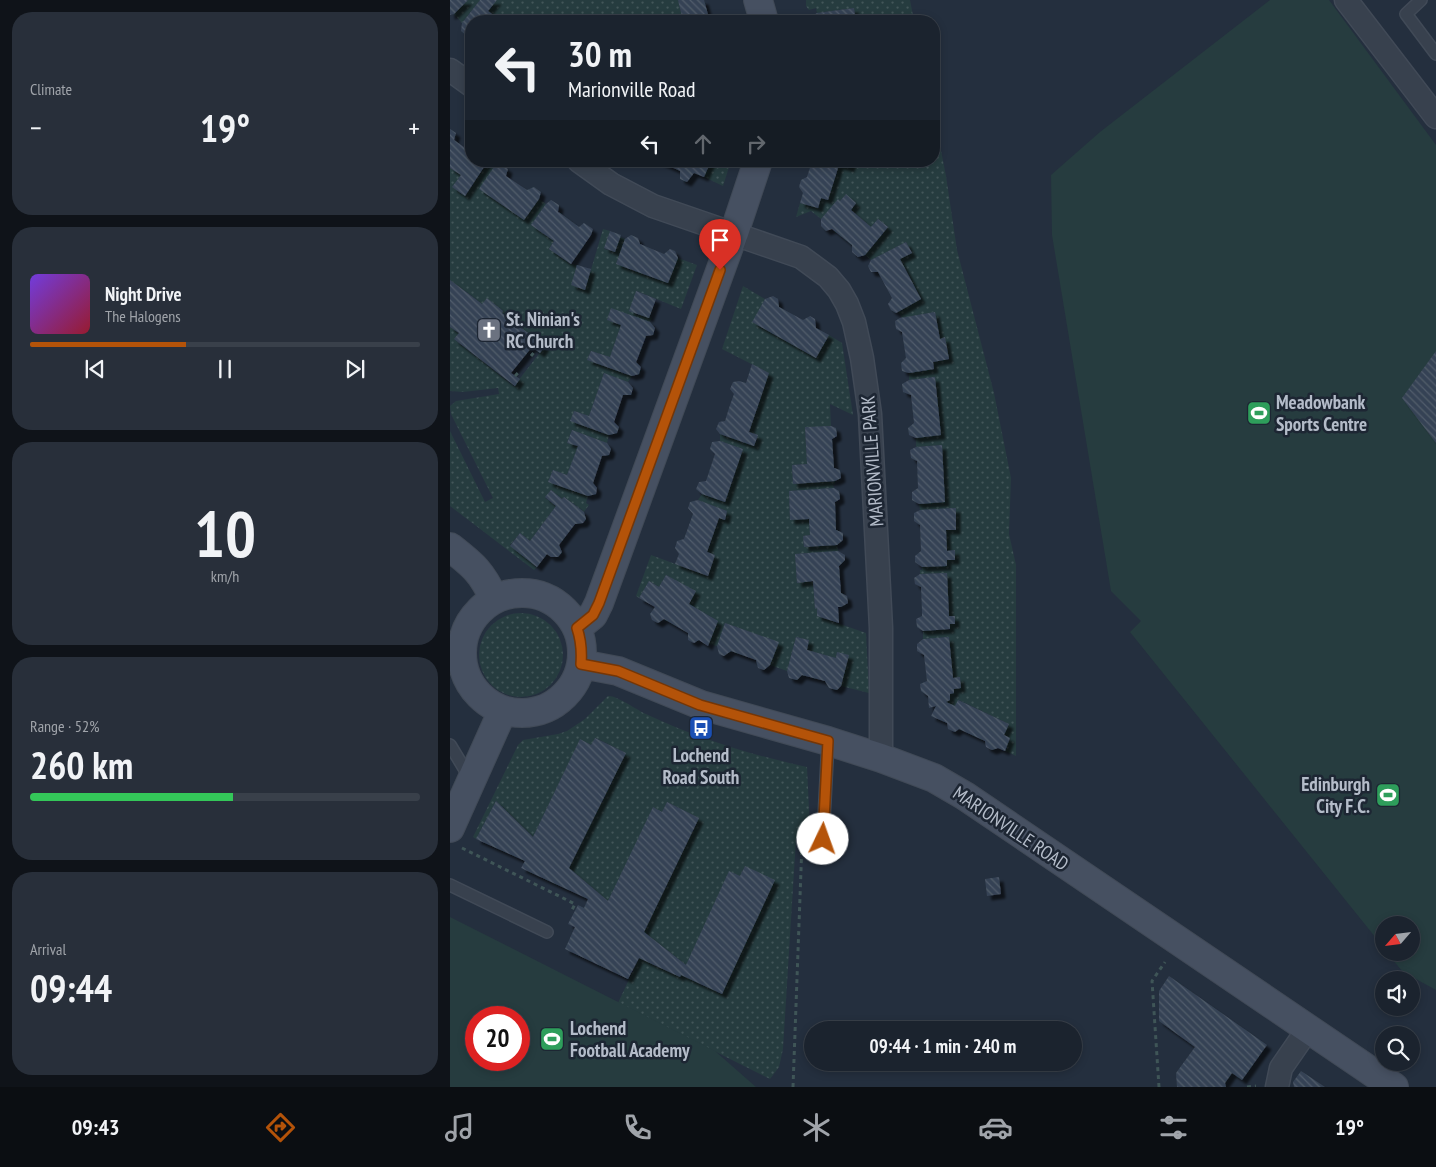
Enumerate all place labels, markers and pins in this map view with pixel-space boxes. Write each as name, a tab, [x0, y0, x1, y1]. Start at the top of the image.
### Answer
pin	[699, 219, 741, 270]
place label: St. Ninian's RC Church	[506, 307, 580, 353]
church icon: St. Ninian's RC Church	[476, 317, 502, 343]
place label: Meadowbank Sports Centre	[1276, 390, 1367, 436]
sports icon: Meadowbank Sports Centre	[1246, 400, 1272, 426]
bus stop icon: Lochend Road South	[688, 715, 714, 741]
place label: Lochend Road South	[663, 743, 739, 789]
place label: Edinburgh City F.C.	[1301, 772, 1370, 818]
sports icon: Edinburgh City F.C.	[1375, 782, 1401, 808]
place label: Lochend Football Academy	[570, 1016, 690, 1062]
sports icon: Lochend Football Academy	[539, 1026, 565, 1052]

